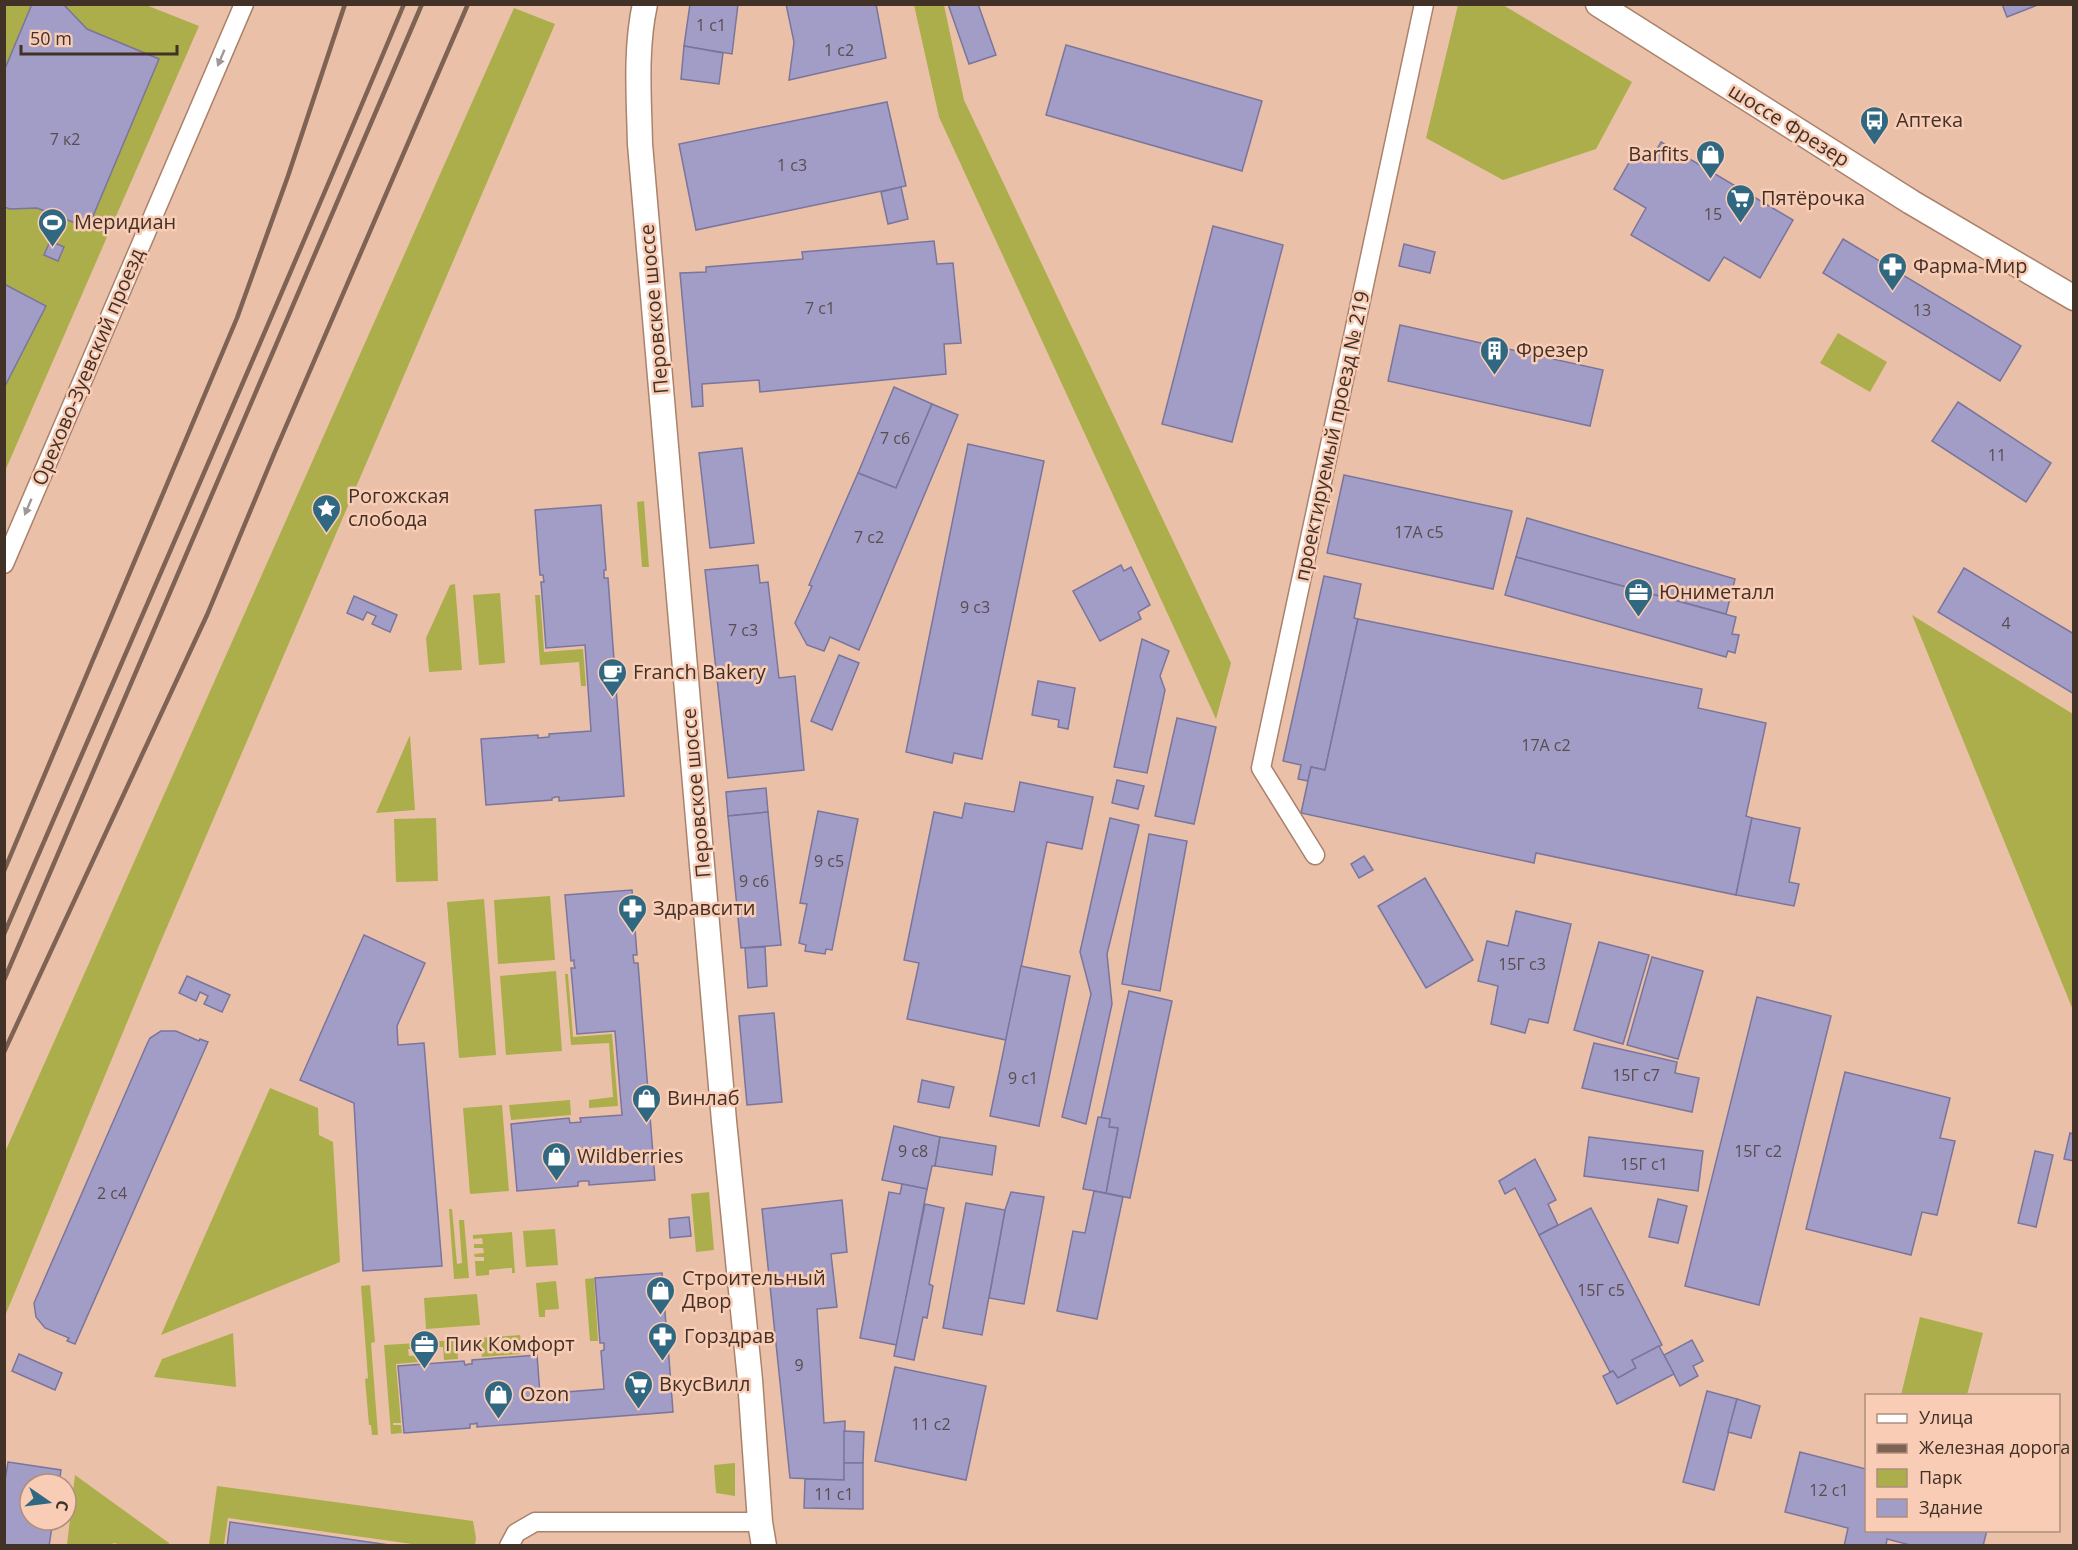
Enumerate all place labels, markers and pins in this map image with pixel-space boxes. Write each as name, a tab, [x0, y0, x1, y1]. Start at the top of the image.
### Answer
bus stop icon: Аптека	[1859, 104, 1891, 146]
place label: Аптека	[1896, 106, 1963, 133]
shop icon: Barfits	[1694, 138, 1726, 180]
place label: Barfits	[1628, 140, 1689, 167]
supermarket icon: Пятёрочка	[1724, 182, 1756, 224]
place label: Пятёрочка	[1761, 184, 1865, 211]
sports icon: Меридиан	[37, 206, 69, 248]
place label: Меридиан	[74, 208, 176, 235]
pharmacy icon: Фарма-Мир	[1876, 250, 1908, 292]
place label: Фарма-Мир	[1913, 252, 2027, 279]
building icon: Фрезер	[1479, 334, 1511, 376]
place label: Фрезер	[1516, 336, 1589, 363]
place label: Рогожская слобода	[348, 482, 450, 532]
place icon: Рогожская слобода	[311, 492, 343, 534]
office icon: Юниметалл	[1622, 576, 1654, 618]
place label: Юниметалл	[1659, 578, 1775, 605]
cafe icon: Franch Bakery	[596, 656, 628, 698]
place label: Franch Bakery	[633, 658, 767, 685]
pharmacy icon: Здравсити	[616, 892, 648, 934]
place label: Здравсити	[653, 894, 755, 921]
shop icon: Винлаб	[630, 1082, 662, 1124]
place label: Винлаб	[667, 1084, 740, 1111]
shop icon: Wildberries	[540, 1140, 572, 1182]
place label: Wildberries	[577, 1142, 683, 1169]
place label: Строительный Двор	[682, 1264, 826, 1314]
shop icon: Строительный Двор	[645, 1274, 677, 1316]
pharmacy icon: Горздрав	[647, 1320, 679, 1362]
place label: Горздрав	[684, 1322, 775, 1349]
office icon: Пик Комфорт	[408, 1328, 440, 1370]
place label: Пик Комфорт	[445, 1330, 575, 1357]
supermarket icon: ВкусВилл	[622, 1368, 654, 1410]
place label: ВкусВилл	[659, 1370, 750, 1397]
shop icon: Ozon	[483, 1378, 515, 1420]
place label: Ozon	[520, 1380, 569, 1407]

